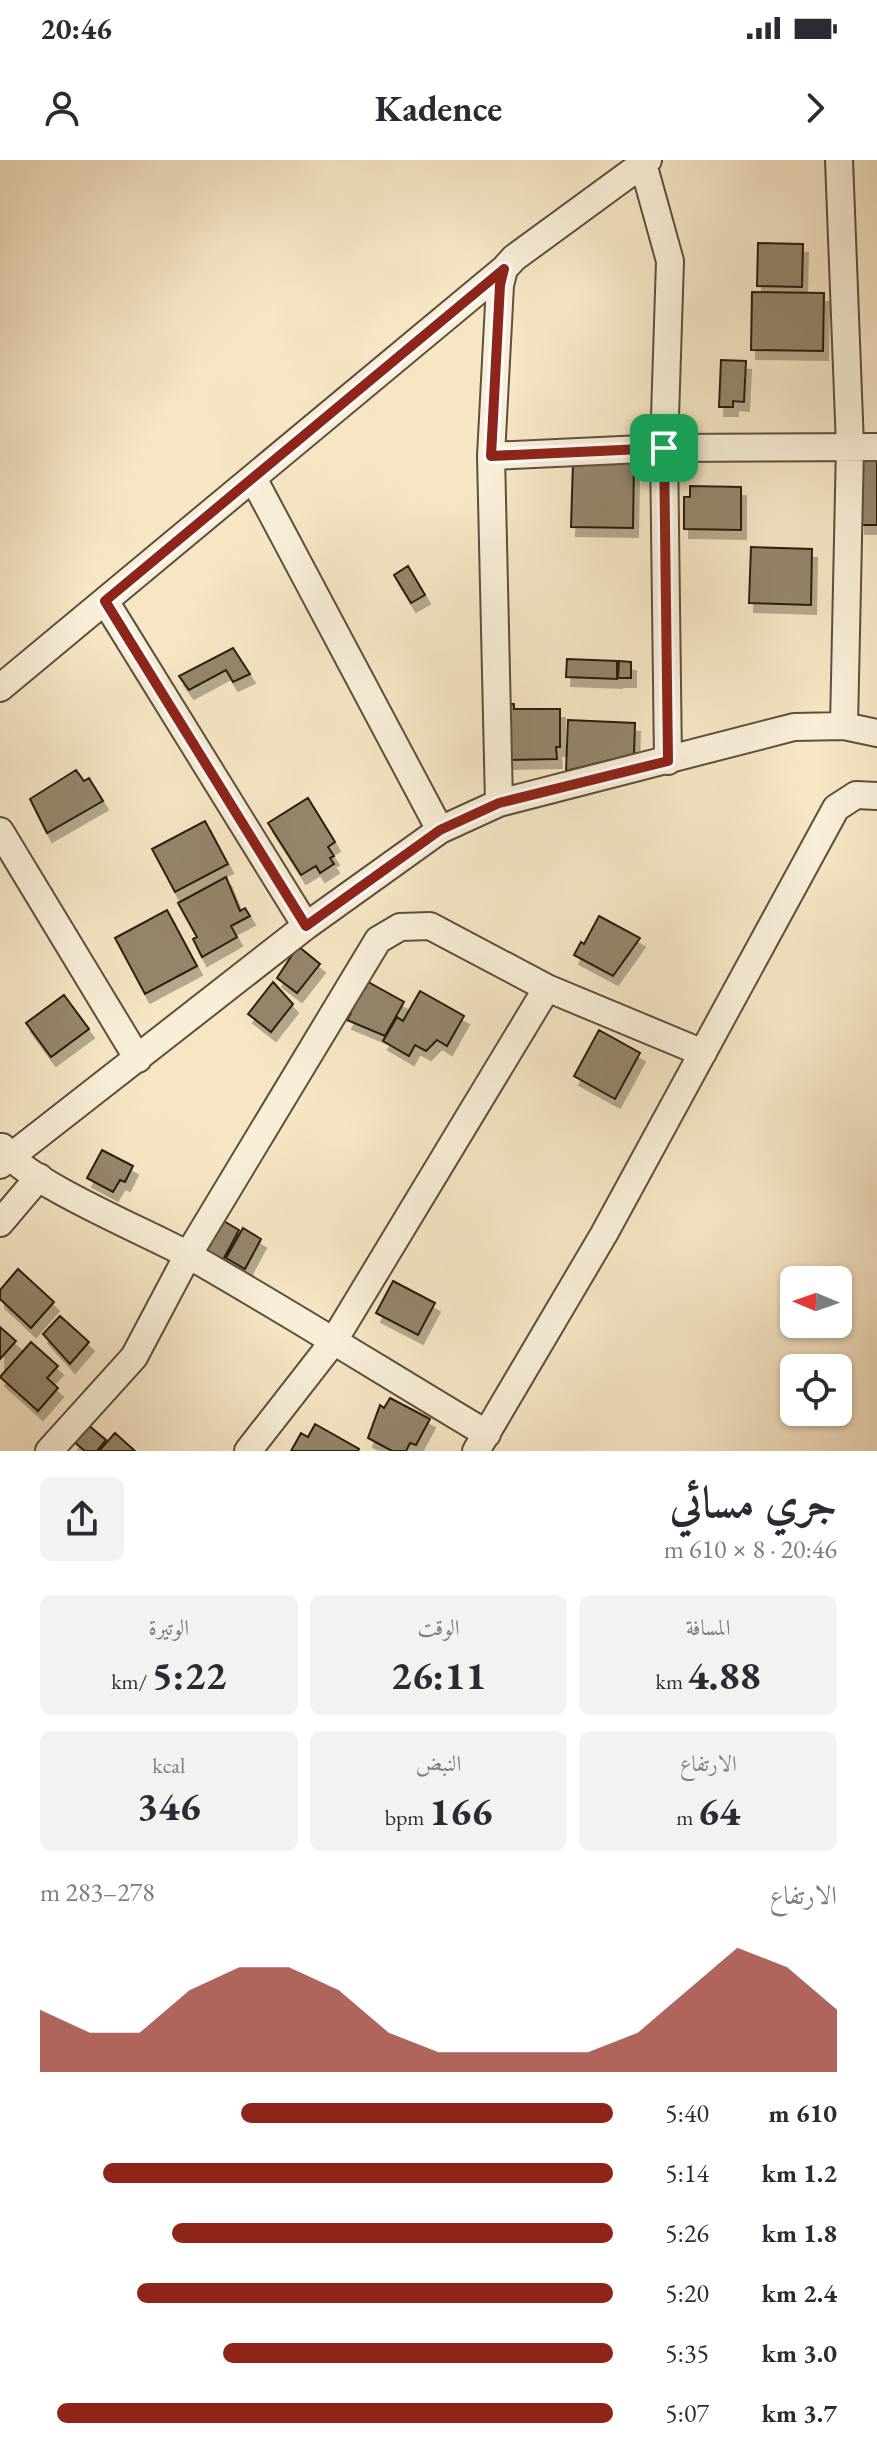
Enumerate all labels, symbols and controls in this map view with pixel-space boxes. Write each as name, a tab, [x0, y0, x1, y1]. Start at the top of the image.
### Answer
text: 20:46	[40, 9, 112, 48]
text: Kadence	[375, 85, 502, 132]
icon: person	[40, 86, 84, 130]
icon: forward	[793, 86, 837, 130]
pin	[630, 414, 698, 482]
icon: arrive	[642, 426, 686, 470]
north arrow	[780, 1266, 852, 1338]
map controls	[780, 1266, 852, 1426]
button: locate	[780, 1354, 852, 1426]
text: جري مسائي	[670, 1473, 837, 1530]
button: share	[40, 1477, 124, 1561]
text: 20:46 · 8 × 610 m	[664, 1532, 837, 1566]
text: الوتيرة	[149, 1613, 189, 1642]
text: الوقت	[417, 1613, 460, 1642]
text: المسافة	[686, 1613, 731, 1642]
text: 5:22	[152, 1649, 227, 1701]
text: 26:11	[391, 1649, 486, 1701]
text: 4.88	[687, 1649, 761, 1701]
text: /km	[111, 1667, 152, 1696]
text: km	[656, 1667, 687, 1696]
text: النبض	[416, 1749, 461, 1778]
text: الارتفاع	[680, 1749, 737, 1778]
text: kcal	[152, 1751, 185, 1780]
text: 346	[137, 1780, 201, 1832]
text: 166	[429, 1785, 492, 1837]
text: 64	[698, 1785, 740, 1837]
text: bpm	[385, 1803, 429, 1832]
text: m	[676, 1803, 698, 1832]
text: 278–283 m	[40, 1875, 155, 1909]
text: الارتفاع	[770, 1878, 837, 1912]
text: 5:40	[665, 2096, 709, 2130]
text: 610 m	[769, 2096, 837, 2130]
text: 5:14	[665, 2156, 709, 2190]
text: 1.2 km	[762, 2156, 837, 2190]
text: 5:26	[665, 2216, 709, 2250]
text: 1.8 km	[762, 2216, 837, 2250]
text: 5:20	[665, 2276, 709, 2310]
text: 2.4 km	[762, 2276, 837, 2310]
text: 5:35	[665, 2336, 709, 2370]
text: 3.0 km	[762, 2336, 837, 2370]
text: 5:07	[665, 2396, 709, 2430]
text: 3.7 km	[762, 2396, 837, 2430]

